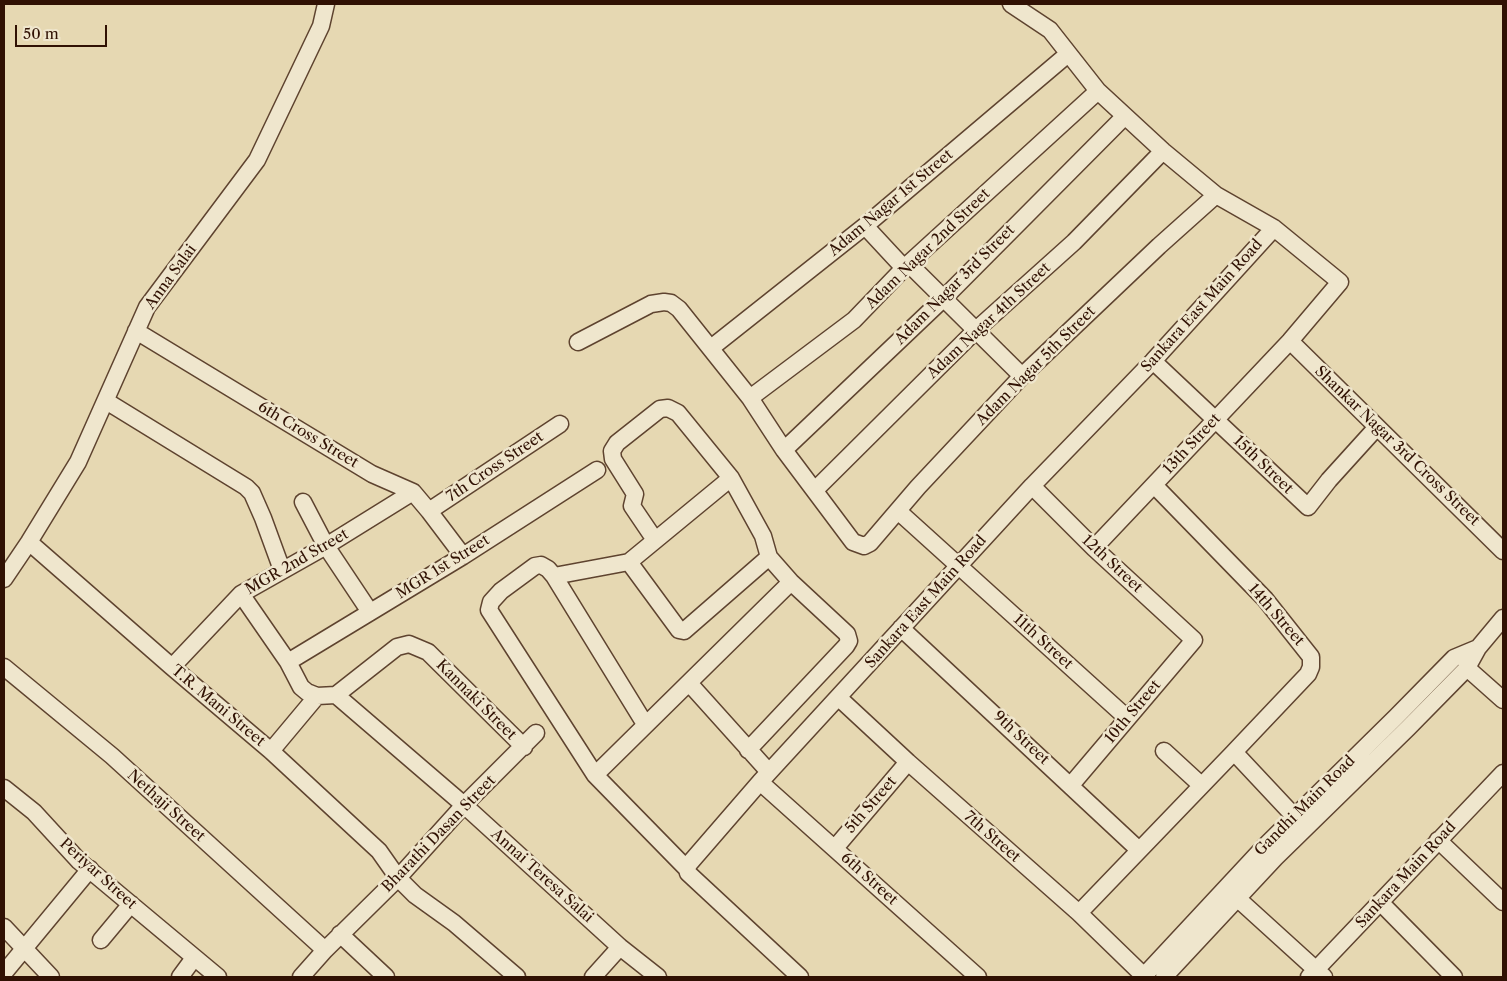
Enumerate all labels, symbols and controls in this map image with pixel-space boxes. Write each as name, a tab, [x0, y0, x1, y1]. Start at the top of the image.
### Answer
scale bar	[18, 15, 110, 47]
text: 50 m	[23, 24, 59, 43]
street label: Adam Nagar 1st Street	[825, 146, 957, 260]
street label: Adam Nagar 2nd Street	[862, 185, 994, 313]
street label: Adam Nagar 3rd Street	[891, 221, 1019, 349]
street label: Sankara East Main Road	[1138, 236, 1266, 376]
street label: Anna Salai	[142, 241, 200, 313]
street label: Adam Nagar 4th Street	[924, 259, 1054, 383]
street label: Adam Nagar 5th Street	[973, 303, 1099, 429]
street label: Shankar Nagar 3rd Cross Street	[1311, 362, 1483, 530]
street label: 6th Cross Street	[255, 398, 361, 472]
street label: 13th Street	[1160, 410, 1224, 478]
street label: 7th Cross Street	[443, 428, 547, 506]
street label: 15th Street	[1230, 432, 1296, 498]
street label: MGR 2nd Street	[242, 525, 352, 599]
street label: MGR 1st Street	[393, 531, 493, 603]
street label: 12th Street	[1078, 531, 1146, 597]
street label: Sankara East Main Road	[862, 532, 990, 672]
street label: 14th Street	[1244, 580, 1308, 650]
street label: 11th Street	[1010, 611, 1076, 673]
street label: Kannaki Street	[432, 656, 520, 744]
street label: T.R. Mani Street	[167, 662, 269, 750]
street label: 10th Street	[1101, 677, 1165, 747]
street label: 9th Street	[989, 708, 1053, 768]
street label: Gandhi Main Road	[1251, 752, 1359, 860]
street label: Nethaji Street	[123, 766, 209, 846]
street label: Bharathi Dasan Street	[379, 772, 499, 896]
street label: 5th Street	[841, 773, 901, 837]
street label: 7th Street	[960, 808, 1024, 866]
street label: Sankara Main Road	[1352, 818, 1460, 932]
street label: Annai Teresa Salai	[487, 825, 597, 927]
street label: Periyar Street	[56, 835, 140, 913]
street label: 6th Street	[837, 849, 901, 909]

